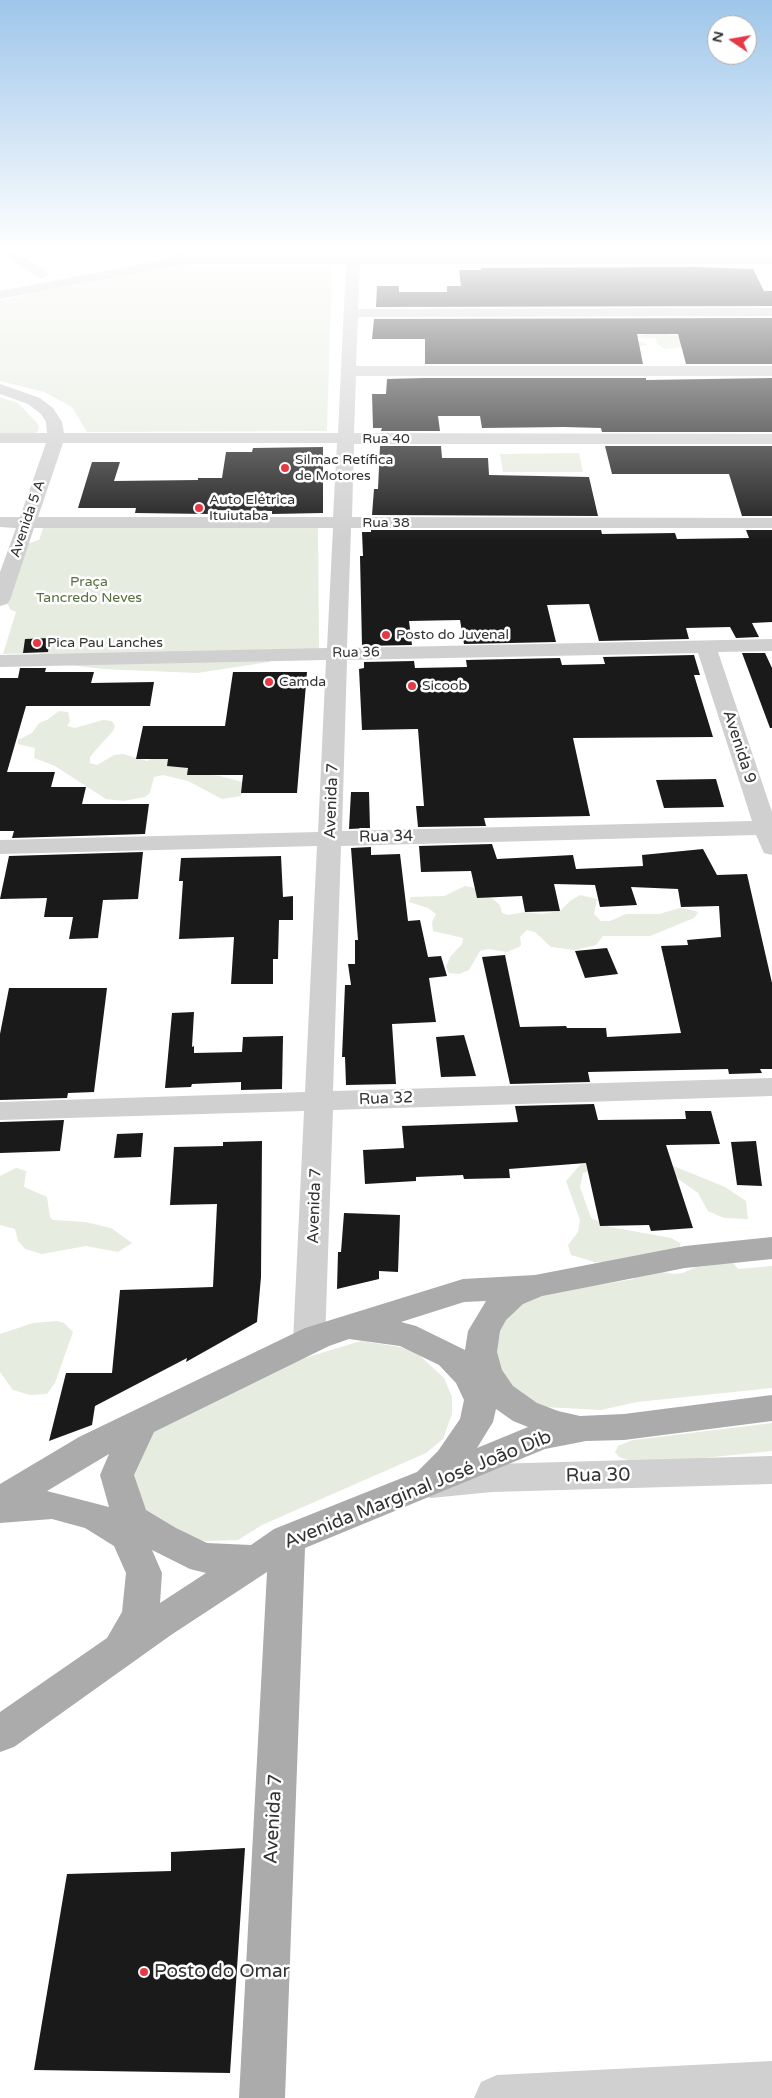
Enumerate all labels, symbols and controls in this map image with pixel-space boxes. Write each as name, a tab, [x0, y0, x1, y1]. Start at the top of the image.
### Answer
north arrow	[707, 15, 757, 65]
text: N	[708, 30, 727, 44]
street label: Rua 40	[362, 431, 410, 447]
place label: Silmac Retífica de Motores	[295, 452, 393, 484]
marker: Silmac Retífica de Motores	[279, 462, 291, 474]
street label: Avenida 5 A	[7, 478, 49, 560]
place label: Auto Elétrica Ituiutaba	[209, 492, 295, 524]
marker: Auto Elétrica Ituiutaba	[193, 502, 205, 514]
street label: Rua 38	[362, 515, 410, 531]
park label: Praça Tancredo Neves	[36, 574, 142, 606]
place label: Posto do Juvenal	[396, 627, 509, 643]
marker: Posto do Juvenal	[380, 629, 392, 641]
place label: Pica Pau Lanches	[47, 635, 163, 651]
marker: Pica Pau Lanches	[31, 637, 43, 649]
street label: Rua 36	[332, 644, 380, 662]
place label: Camda	[279, 674, 326, 690]
marker: Camda	[263, 676, 275, 688]
place label: Sicoob	[422, 678, 467, 694]
marker: Sicoob	[406, 680, 418, 692]
street label: Avenida 9	[718, 708, 760, 786]
street label: Avenida 7	[321, 763, 343, 839]
street label: Rua 34	[359, 827, 413, 847]
street label: Rua 32	[358, 1088, 414, 1110]
street label: Avenida 7	[304, 1168, 326, 1244]
street label: Avenida Marginal José João Dib	[281, 1426, 555, 1554]
street label: Rua 30	[566, 1464, 630, 1488]
street label: Avenida 7	[260, 1773, 288, 1865]
place label: Posto do Omar	[154, 1961, 290, 1983]
marker: Posto do Omar	[138, 1966, 150, 1978]

